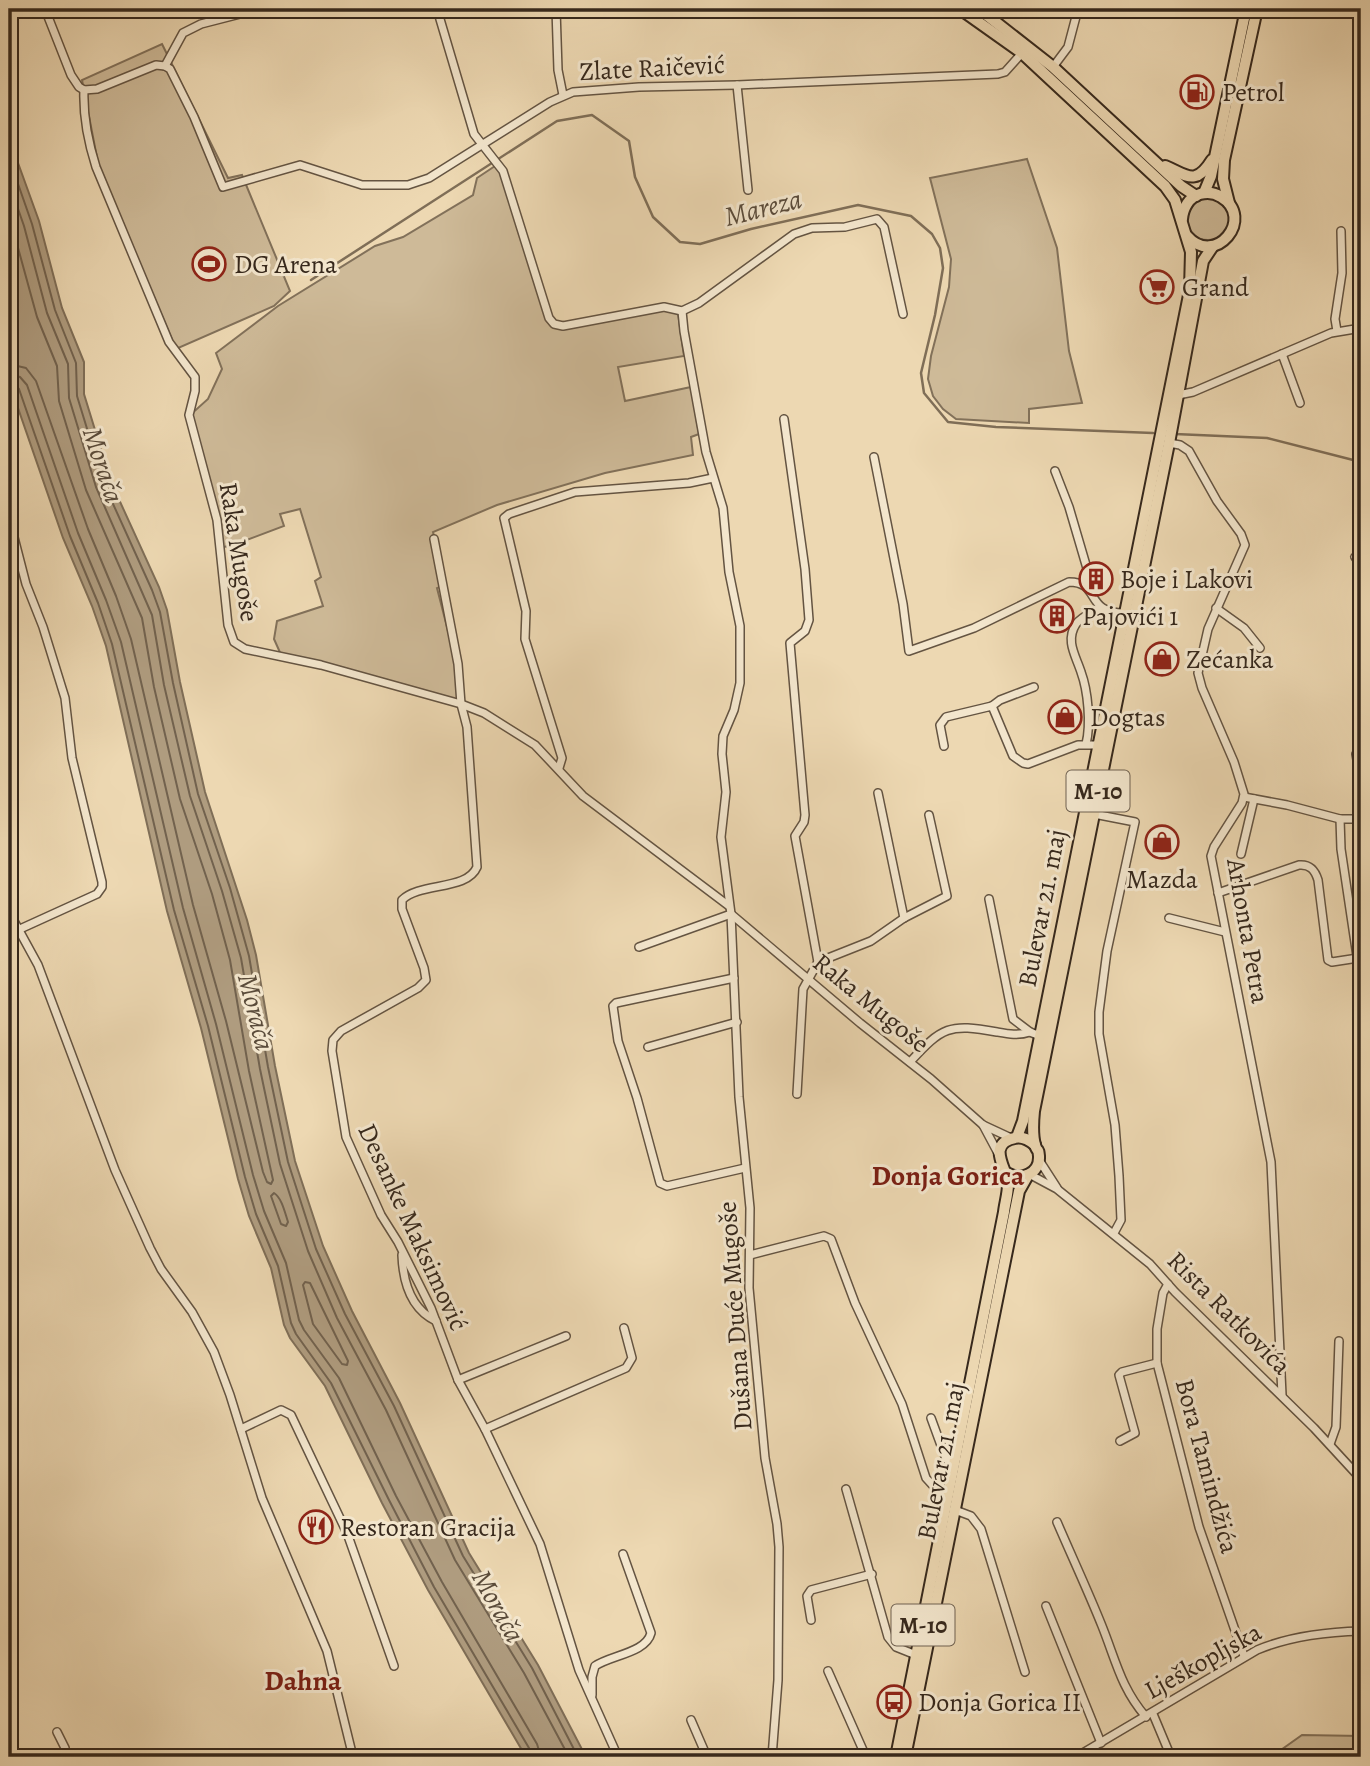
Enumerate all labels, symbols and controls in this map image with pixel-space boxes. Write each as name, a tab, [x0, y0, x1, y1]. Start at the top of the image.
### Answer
street label: Zlate Raičević	[578, 47, 726, 89]
fuel station icon: Petrol	[1178, 73, 1216, 111]
place label: Petrol	[1222, 75, 1284, 110]
water label: Mareza	[720, 180, 806, 236]
sports icon: DG Arena	[190, 245, 228, 283]
place label: DG Arena	[234, 247, 337, 282]
supermarket icon: Grand	[1138, 268, 1176, 306]
place label: Grand	[1182, 270, 1249, 305]
water label: Morača	[73, 422, 133, 508]
street label: Raka Mugoše	[211, 480, 267, 624]
building icon: Boje i Lakovi	[1077, 560, 1115, 598]
place label: Boje i Lakovi	[1120, 562, 1253, 597]
building icon: Pajovići 1	[1038, 597, 1076, 635]
place label: Pajovići 1	[1082, 599, 1178, 634]
shop icon: Zećanka	[1143, 640, 1181, 678]
place label: Zećanka	[1186, 642, 1274, 677]
shop icon: Dogtas	[1046, 698, 1084, 736]
place label: Dogtas	[1090, 700, 1165, 735]
road number: M-10	[1066, 770, 1130, 812]
shop icon: Mazda	[1143, 823, 1181, 861]
street label: Bulevar 21. maj	[1010, 826, 1074, 990]
street label: Arhonta Petra	[1218, 855, 1278, 1006]
place label: Mazda	[1126, 862, 1198, 897]
street label: Raka Mugoše	[805, 945, 937, 1061]
water label: Morača	[228, 970, 284, 1055]
street label: Desanke Maksimović	[350, 1118, 476, 1336]
district label: Donja Gorica	[872, 1157, 1025, 1195]
street label: Dušana Duće Mugoše	[710, 1200, 760, 1432]
street label: Rista Ratkovića	[1159, 1243, 1299, 1383]
street label: Bora Tamindžića	[1167, 1375, 1247, 1557]
street label: Bulevar 21. maj	[909, 1379, 973, 1543]
restaurant icon: Restoran Gracija	[297, 1508, 335, 1546]
place label: Restoran Gracija	[340, 1510, 516, 1545]
water label: Morača	[462, 1563, 534, 1649]
road number: M-10	[892, 1604, 954, 1646]
street label: Lješkopljska	[1138, 1614, 1268, 1708]
district label: Dahna	[264, 1662, 342, 1700]
bus stop icon: Donja Gorica II	[875, 1683, 913, 1721]
place label: Donja Gorica II	[918, 1685, 1081, 1720]

